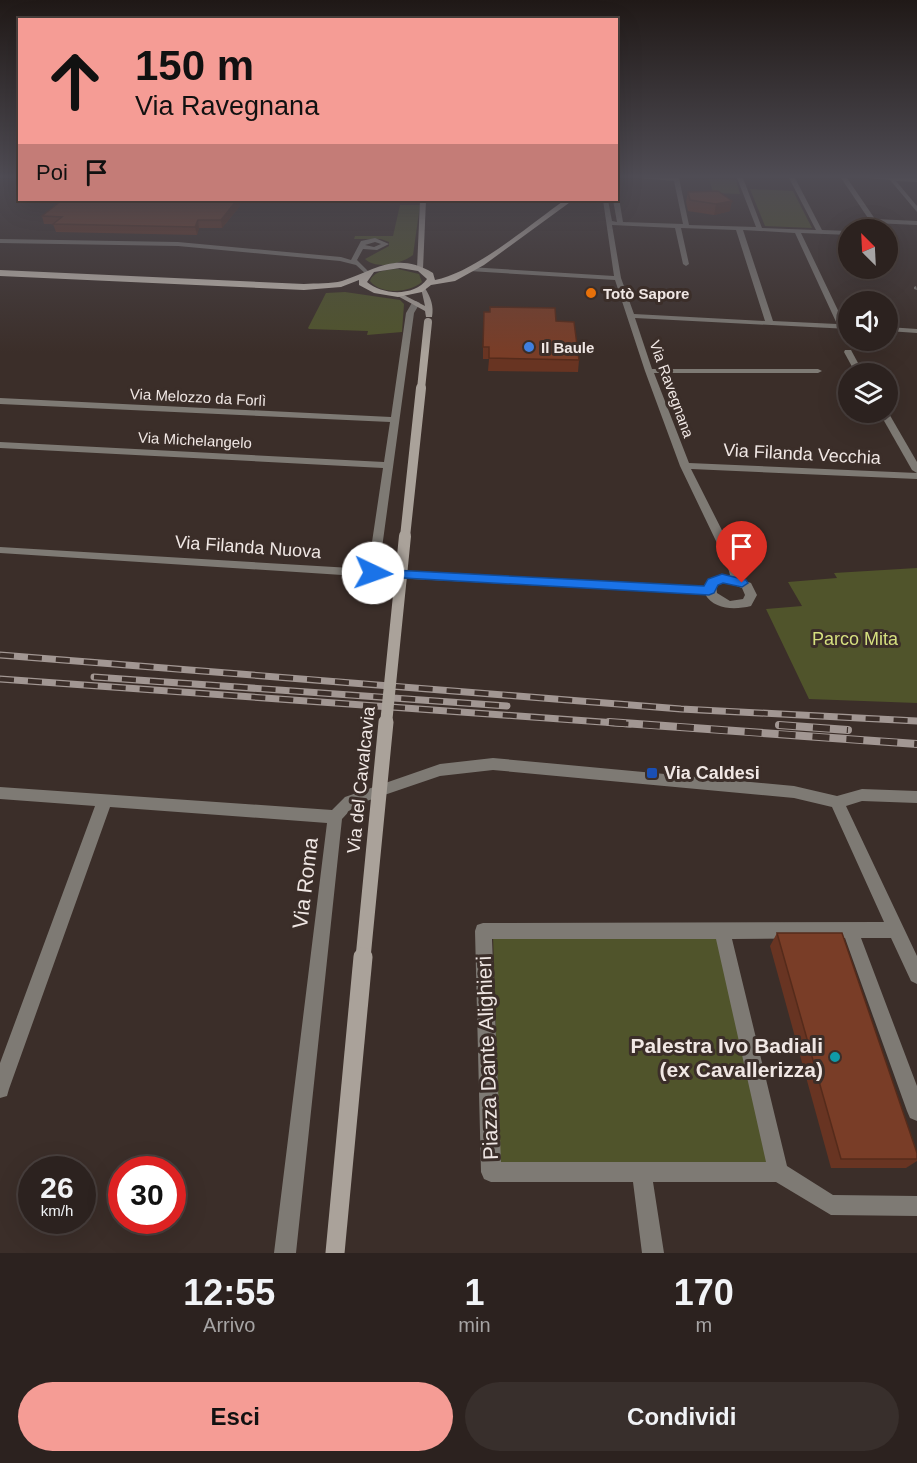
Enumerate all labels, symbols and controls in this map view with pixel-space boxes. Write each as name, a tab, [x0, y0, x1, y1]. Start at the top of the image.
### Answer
icon: ahead	[36, 42, 114, 120]
text: 150 m	[135, 42, 254, 89]
text: Via Ravegnana	[135, 91, 319, 121]
icon: arrive	[80, 156, 113, 189]
text: Poi	[36, 160, 68, 185]
north arrow	[838, 219, 898, 279]
map controls	[838, 219, 898, 423]
place label: Totò Sapore	[603, 285, 689, 302]
marker: Totò Sapore	[584, 286, 598, 300]
button: sound	[838, 291, 898, 351]
street label: Via Ravegnana	[647, 338, 698, 441]
place label: Il Baule	[541, 339, 594, 356]
marker: Il Baule	[522, 340, 536, 354]
button: layers	[838, 363, 898, 423]
street label: Via Melozzo da Forlì	[129, 385, 267, 409]
street label: Via Michelangelo	[138, 429, 252, 451]
street label: Via Filanda Vecchia	[723, 440, 882, 468]
pin	[716, 521, 767, 583]
icon: arrive	[725, 530, 758, 563]
street label: Via Filanda Nuova	[174, 532, 323, 562]
position arrow	[341, 541, 405, 605]
park label: Parco Mita	[812, 629, 899, 649]
street label: Via del Cavalcavia	[343, 705, 379, 855]
place label: Via Caldesi	[664, 763, 760, 783]
marker: Via Caldesi	[645, 766, 659, 780]
street label: Via Roma	[288, 836, 322, 930]
street label: Piazza Dante Alighieri	[472, 956, 502, 1160]
place label: Palestra Ivo Badiali (ex Cavallerizza)	[630, 1034, 823, 1081]
marker: Palestra Ivo Badiali (ex Cavallerizza)	[828, 1050, 842, 1064]
speed limit sign: 30	[108, 1156, 186, 1234]
text: 26	[40, 1171, 74, 1204]
text: km/h	[41, 1202, 73, 1219]
text: 12:55	[183, 1272, 275, 1313]
text: 1	[464, 1272, 484, 1313]
text: 170	[674, 1272, 734, 1313]
text: Arrivo	[203, 1314, 255, 1336]
text: min	[458, 1314, 491, 1336]
text: m	[695, 1314, 712, 1336]
button: Esci	[18, 1382, 453, 1451]
button: Condividi	[465, 1382, 899, 1451]

